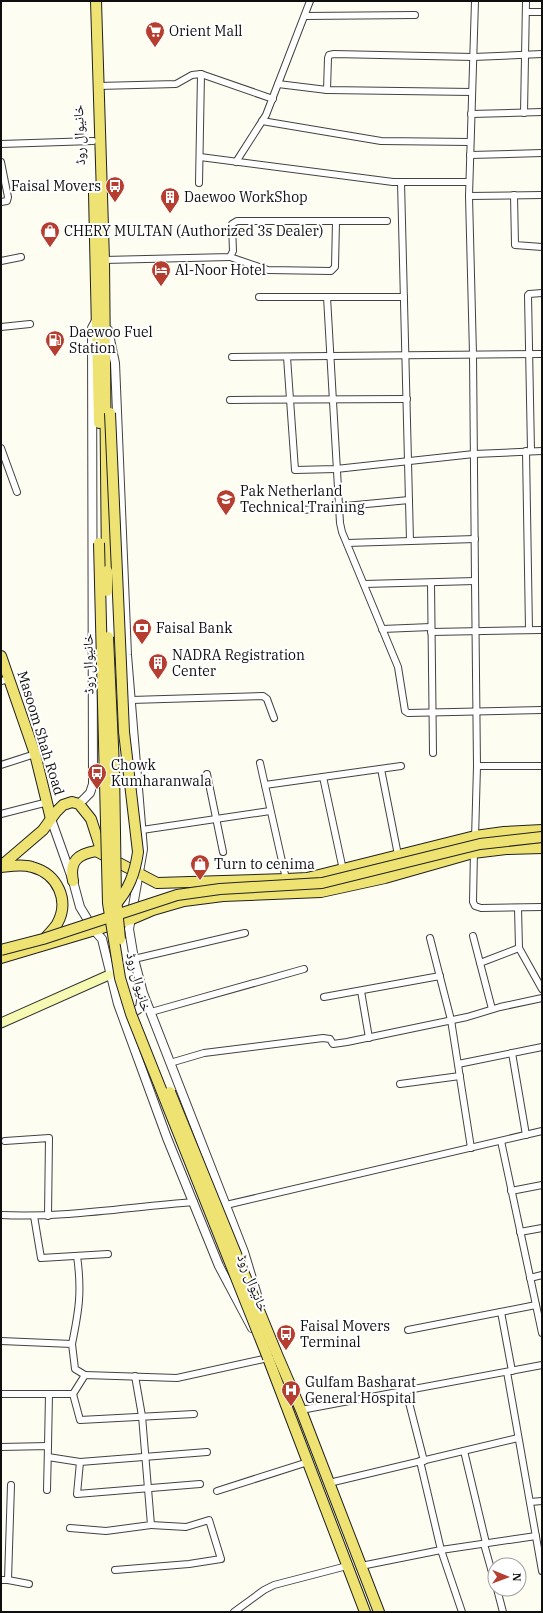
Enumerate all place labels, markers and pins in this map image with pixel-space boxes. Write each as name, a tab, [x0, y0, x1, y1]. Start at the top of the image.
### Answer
supermarket icon: Orient Mall	[144, 20, 166, 48]
place label: Orient Mall	[169, 22, 243, 40]
bus stop icon: Faisal Movers	[104, 175, 126, 203]
place label: Faisal Movers	[11, 177, 101, 195]
building icon: Daewoo WorkShop	[159, 186, 181, 214]
place label: Daewoo WorkShop	[184, 188, 308, 206]
shop icon: CHERY MULTAN (Authorized 3s Dealer)	[39, 220, 61, 248]
place label: CHERY MULTAN (Authorized 3s Dealer)	[64, 222, 323, 240]
hotel icon: Al-Noor Hotel	[150, 259, 172, 287]
place label: Al-Noor Hotel	[175, 261, 266, 279]
place label: Daewoo Fuel Station	[69, 323, 153, 357]
fuel station icon: Daewoo Fuel Station	[44, 329, 66, 357]
place label: Pak Netherland Technical Training	[240, 482, 365, 516]
school or university icon: Pak Netherland Technical Training	[215, 488, 237, 516]
bank icon: Faisal Bank	[131, 617, 153, 645]
place label: Faisal Bank	[156, 619, 233, 637]
place label: NADRA Registration Center	[172, 646, 305, 680]
building icon: NADRA Registration Center	[147, 652, 169, 680]
place label: Chowk Kumharanwala	[111, 756, 212, 790]
bus stop icon: Chowk Kumharanwala	[86, 762, 108, 790]
shop icon: Turn to cenima	[189, 853, 211, 881]
place label: Turn to cenima	[214, 855, 315, 873]
place label: Faisal Movers Terminal	[300, 1317, 390, 1351]
bus stop icon: Faisal Movers Terminal	[275, 1323, 297, 1351]
place label: Gulfam Basharat General Hospital	[305, 1373, 416, 1407]
hospital icon: Gulfam Basharat General Hospital	[280, 1379, 302, 1407]

